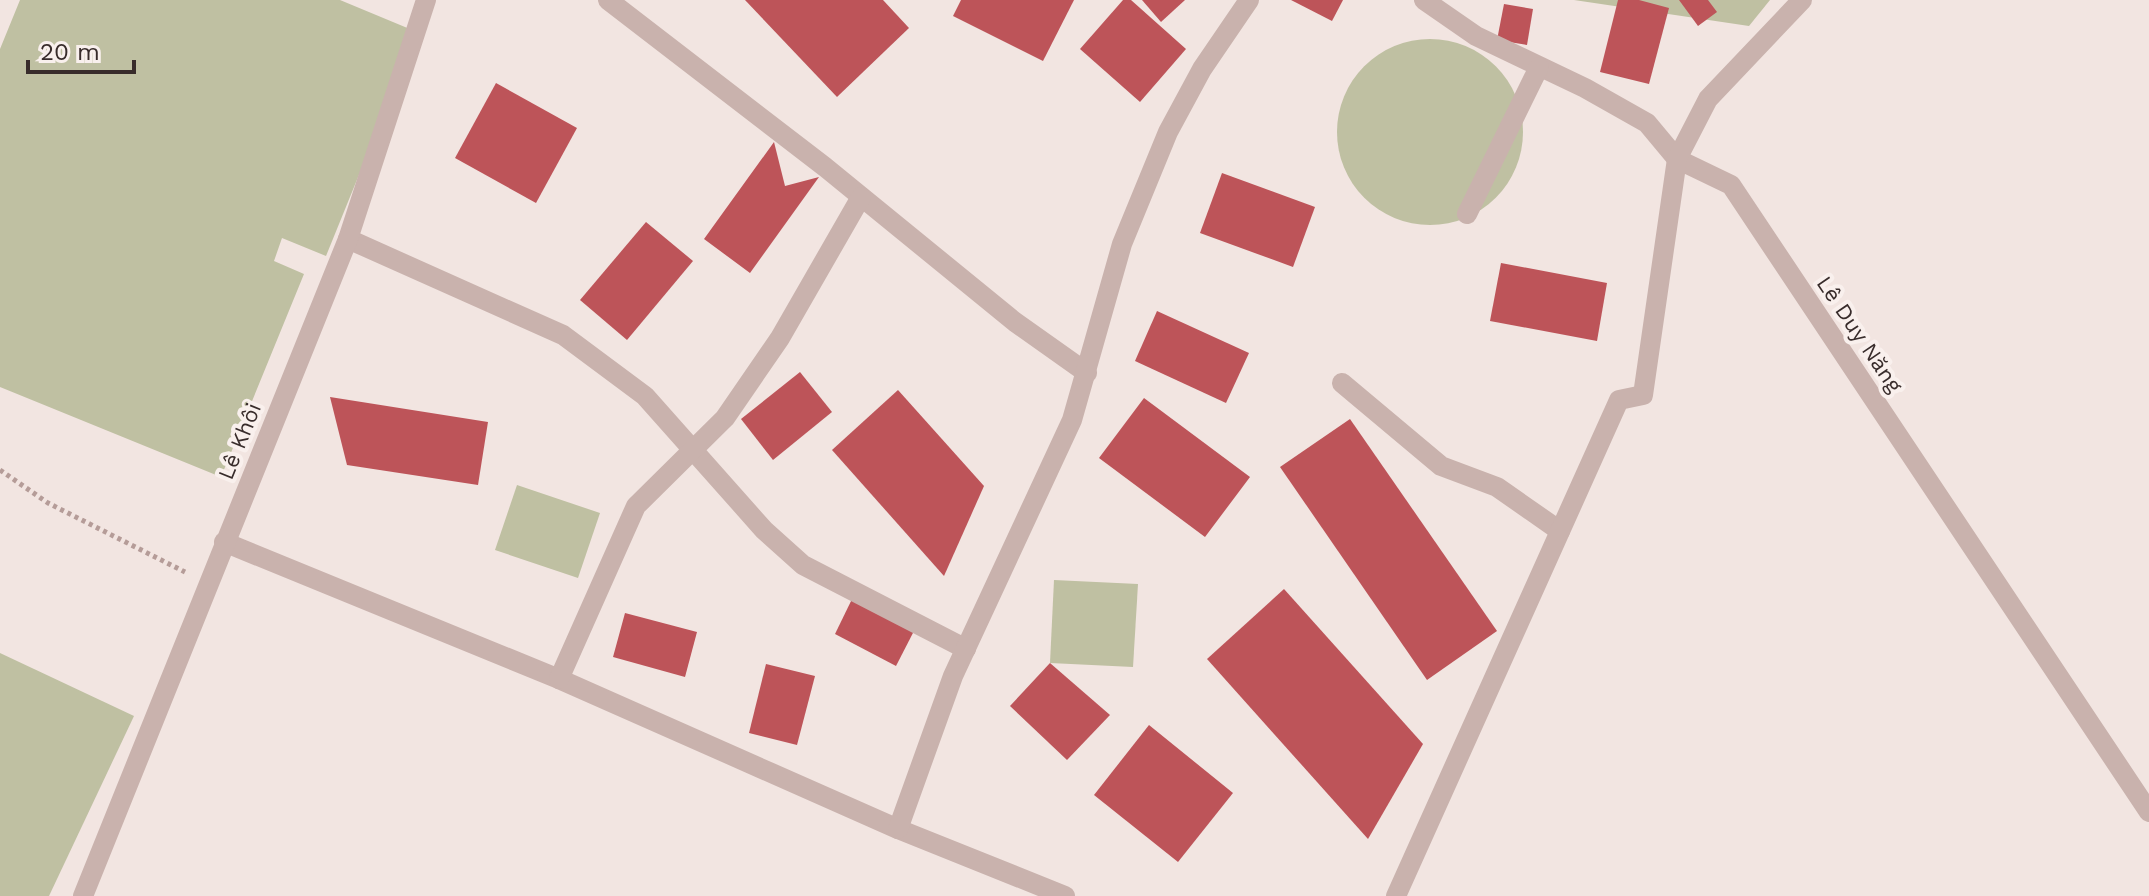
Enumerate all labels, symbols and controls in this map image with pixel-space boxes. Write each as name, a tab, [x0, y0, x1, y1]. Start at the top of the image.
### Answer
scale bar	[28, 24, 134, 74]
text: 20 m	[40, 38, 100, 66]
street label: Lê Duy Năng	[1812, 272, 1908, 397]
street label: Lê Khôi	[213, 399, 266, 483]

